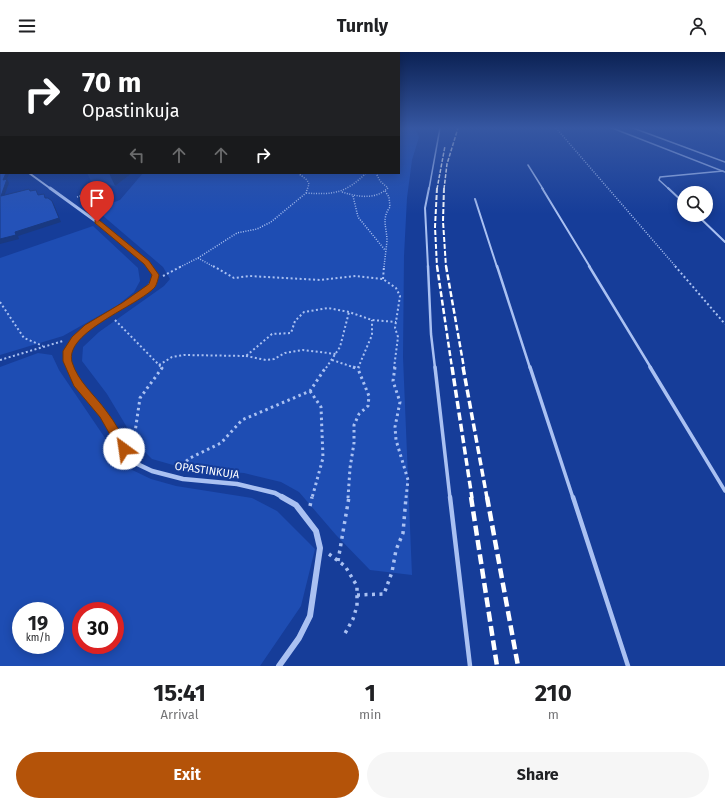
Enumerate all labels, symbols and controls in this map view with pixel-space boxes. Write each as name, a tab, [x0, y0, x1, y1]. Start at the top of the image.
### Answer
icon: menu	[16, 15, 38, 37]
text: Turnly	[337, 15, 388, 37]
icon: person	[687, 15, 709, 37]
text: 70 m	[82, 66, 141, 99]
icon: right	[16, 68, 68, 120]
text: Opastinkuja	[82, 100, 180, 122]
icon: left	[126, 144, 148, 166]
icon: ahead	[168, 144, 190, 166]
icon: ahead	[210, 144, 232, 166]
icon: right	[252, 144, 274, 166]
pin	[80, 181, 114, 222]
map controls	[677, 186, 713, 222]
button: search	[677, 186, 713, 222]
icon: arrive	[86, 187, 108, 209]
position arrow	[103, 428, 145, 470]
street label: OPASTINKUJA	[174, 460, 241, 482]
speed limit sign: 30	[72, 602, 124, 654]
text: 19	[28, 611, 48, 635]
text: km/h	[26, 632, 50, 644]
text: 15:41	[153, 679, 206, 707]
text: 1	[365, 679, 376, 707]
text: 210	[535, 679, 572, 707]
text: Arrival	[160, 707, 199, 722]
text: min	[359, 707, 381, 722]
text: m	[548, 707, 559, 722]
button: Exit	[16, 752, 359, 798]
button: Share	[367, 752, 709, 798]

